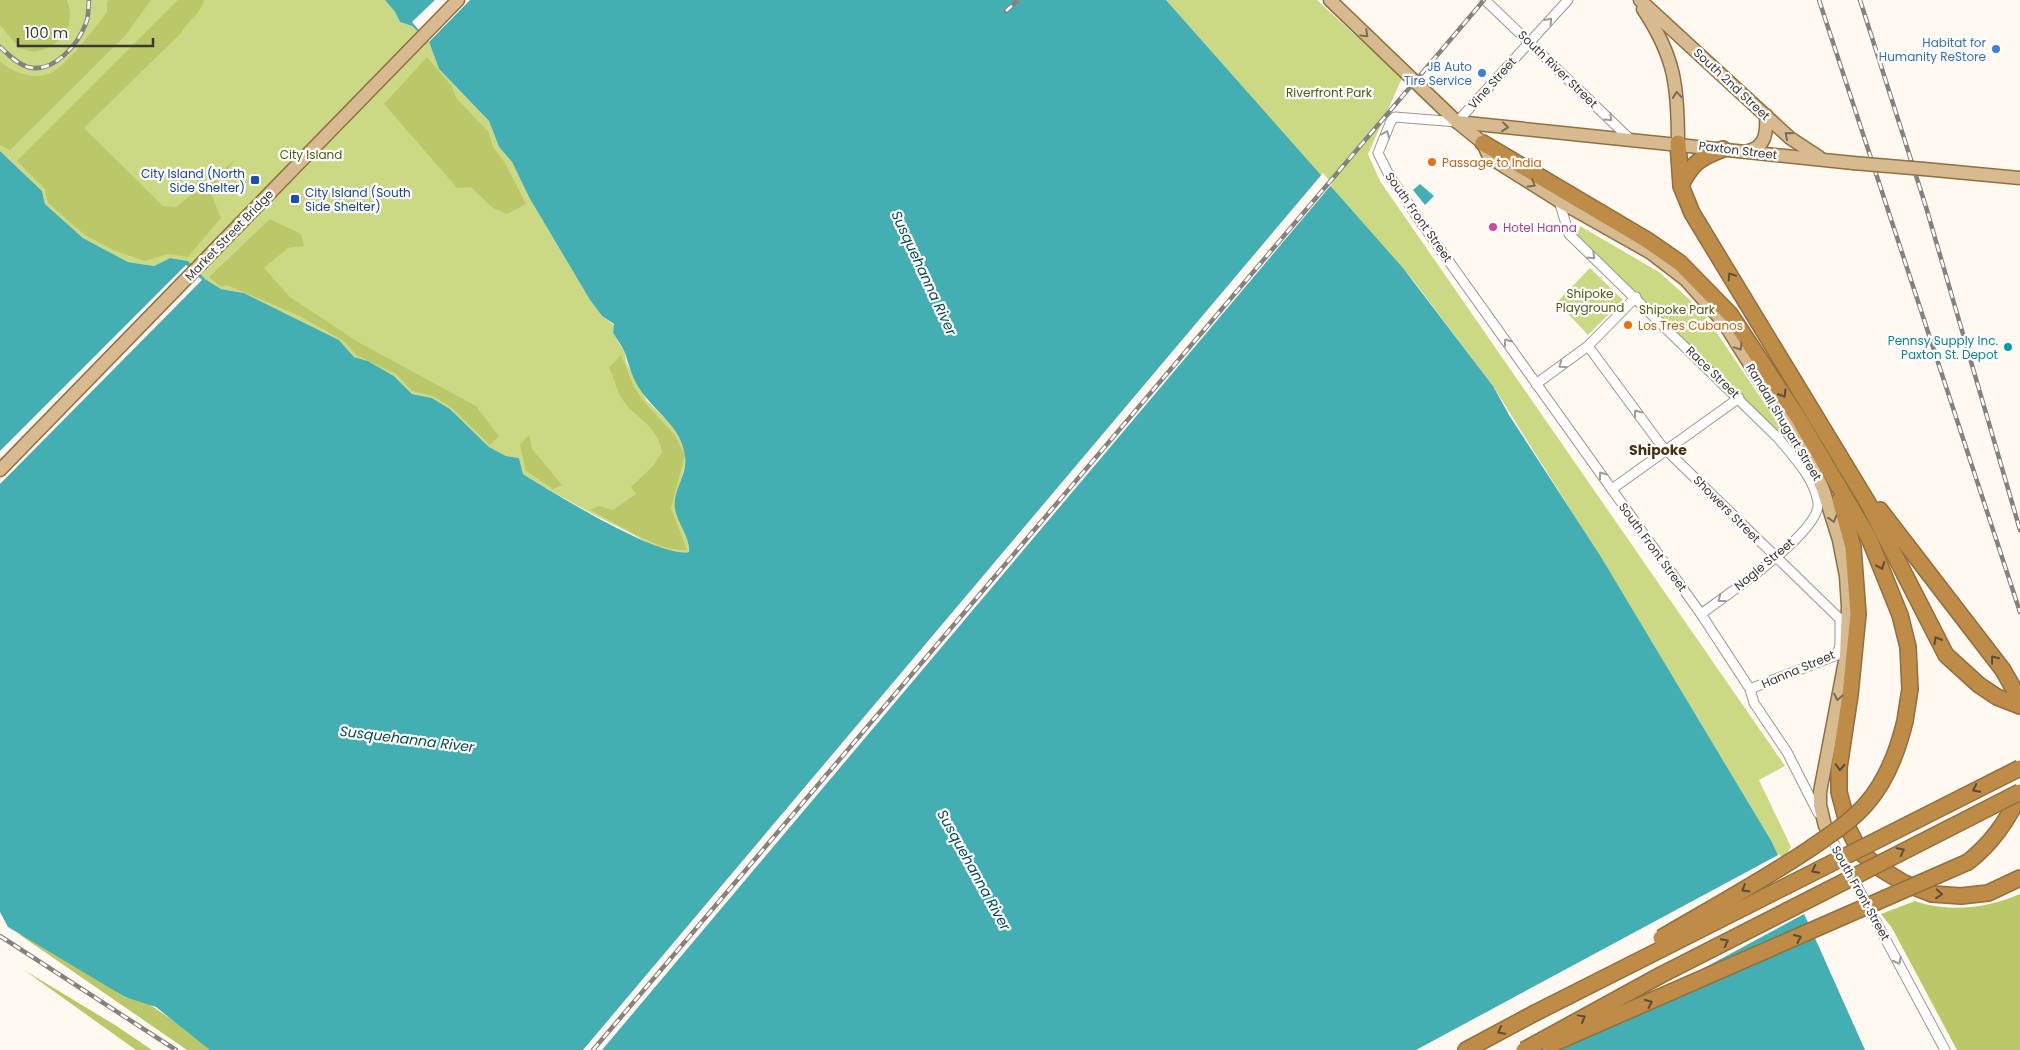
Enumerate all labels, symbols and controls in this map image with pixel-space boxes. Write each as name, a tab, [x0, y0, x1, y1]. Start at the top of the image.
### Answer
scale bar	[18, 15, 152, 47]
one-way arrow	[1543, 18, 1552, 27]
text: 100 m	[25, 22, 68, 43]
street label: South River Street	[1514, 26, 1602, 112]
one-way arrow	[1359, 28, 1368, 37]
place label: Habitat for Humanity ReStore	[1879, 34, 1987, 65]
marker: Habitat for Humanity ReStore	[1990, 43, 2002, 55]
street label: South 2nd Street	[1690, 44, 1774, 124]
street label: Vine Street	[1464, 53, 1520, 113]
place label: JB Auto Tire Service	[1404, 58, 1472, 89]
marker: JB Auto Tire Service	[1476, 67, 1488, 79]
park label: Riverfront Park	[1286, 84, 1373, 101]
one-way arrow	[1671, 90, 1682, 98]
one-way arrow	[1603, 112, 1612, 121]
one-way arrow	[1502, 121, 1510, 132]
one-way arrow	[1379, 130, 1390, 139]
one-way arrow	[1784, 132, 1793, 141]
street label: Paxton Street	[1698, 137, 1778, 163]
park label: City Island	[280, 146, 342, 163]
place label: Passage to India	[1442, 154, 1542, 171]
marker: Passage to India	[1426, 156, 1438, 168]
place label: City Island (North Side Shelter)	[141, 165, 245, 196]
street label: South Front Street	[1382, 169, 1456, 265]
marker: City Island (North Side Shelter)	[249, 174, 261, 186]
one-way arrow	[1526, 178, 1535, 188]
place label: City Island (South Side Shelter)	[305, 184, 411, 215]
street label: Market Street Bridge	[181, 186, 277, 284]
marker: City Island (South Side Shelter)	[289, 193, 301, 205]
water label: Susquehanna River	[886, 207, 962, 339]
place label: Hotel Hanna	[1503, 219, 1577, 236]
marker: Hotel Hanna	[1487, 221, 1499, 233]
one-way arrow	[1586, 250, 1595, 259]
one-way arrow	[1728, 273, 1737, 282]
park label: Shipoke Playground	[1556, 285, 1624, 316]
park label: Shipoke Park	[1639, 301, 1716, 318]
place label: Los Tres Cubanos	[1638, 317, 1743, 334]
marker: Los Tres Cubanos	[1622, 319, 1634, 331]
place label: Pennsy Supply Inc. Paxton St. Depot	[1888, 332, 1998, 363]
one-way arrow	[1504, 339, 1513, 348]
one-way arrow	[1733, 341, 1742, 350]
marker: Pennsy Supply Inc. Paxton St. Depot	[2002, 341, 2014, 353]
street label: Race Street	[1682, 342, 1744, 402]
one-way arrow	[1558, 359, 1568, 368]
street label: Randall Shugart Street	[1742, 360, 1826, 484]
one-way arrow	[1777, 389, 1787, 398]
one-way arrow	[1635, 410, 1643, 419]
district label: Shipoke	[1629, 440, 1687, 460]
one-way arrow	[1599, 471, 1608, 480]
street label: Showers Street	[1690, 472, 1764, 546]
street label: South Front Street	[1615, 499, 1691, 595]
one-way arrow	[1828, 515, 1838, 523]
street label: Nagle Street	[1730, 534, 1798, 594]
one-way arrow	[1875, 561, 1885, 570]
one-way arrow	[1718, 594, 1727, 602]
one-way arrow	[1934, 637, 1944, 646]
street label: Hanna Street	[1759, 646, 1837, 692]
one-way arrow	[1991, 655, 2000, 665]
one-way arrow	[1834, 693, 1844, 701]
water label: Susquehanna River	[339, 721, 476, 757]
one-way arrow	[1834, 763, 1845, 771]
one-way arrow	[1972, 783, 1981, 793]
water label: Susquehanna River	[932, 806, 1016, 935]
street label: South Front Street	[1828, 842, 1894, 944]
one-way arrow	[1896, 847, 1905, 857]
one-way arrow	[1812, 864, 1821, 874]
one-way arrow	[1741, 882, 1750, 892]
one-way arrow	[1936, 888, 1944, 899]
one-way arrow	[1793, 934, 1802, 945]
one-way arrow	[1720, 938, 1729, 948]
one-way arrow	[1892, 956, 1902, 965]
one-way arrow	[1644, 998, 1653, 1009]
one-way arrow	[1577, 1014, 1586, 1024]
one-way arrow	[1497, 1025, 1506, 1035]

